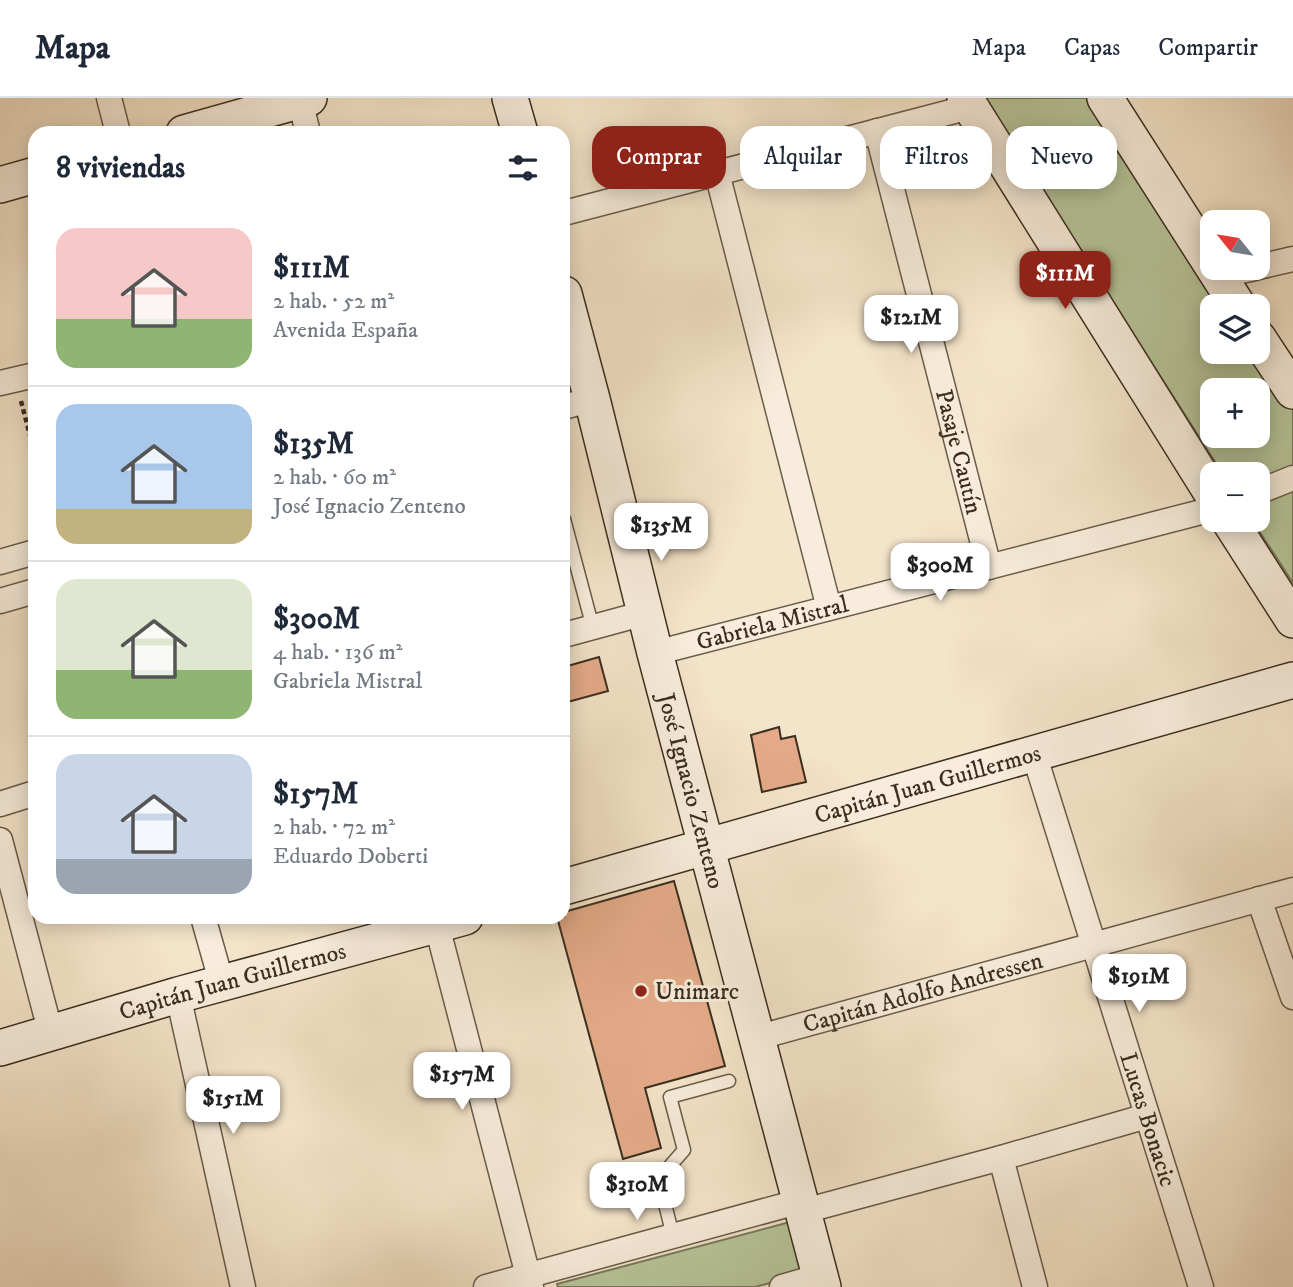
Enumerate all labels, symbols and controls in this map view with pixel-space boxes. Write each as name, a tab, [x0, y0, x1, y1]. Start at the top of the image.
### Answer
text: Mapa	[35, 28, 110, 69]
text: Mapa	[972, 33, 1026, 63]
text: Capas	[1064, 33, 1120, 63]
text: Compartir	[1158, 33, 1258, 63]
chip: Comprar	[592, 126, 726, 189]
chip: Alquilar	[740, 126, 866, 189]
chip: Filtros	[880, 126, 992, 189]
chip: Nuevo	[1006, 126, 1117, 189]
icon: filters	[504, 149, 542, 187]
text: 8 viviendas	[56, 150, 185, 187]
north arrow	[1200, 210, 1270, 280]
map controls	[1200, 210, 1270, 532]
text: $111M	[273, 250, 350, 287]
pin: $111M	[1016, 252, 1114, 311]
icon: home	[112, 256, 196, 340]
text: $111M	[1036, 259, 1094, 288]
text: 2 hab. · 52 m²	[273, 287, 394, 316]
button: layers	[1200, 294, 1270, 364]
pin: $121M	[862, 296, 960, 355]
text: $121M	[880, 303, 942, 332]
text: Avenida España	[273, 316, 418, 345]
button: +	[1200, 378, 1270, 448]
street label: Pasaje Cautín	[928, 386, 989, 518]
text: $135M	[273, 426, 354, 463]
icon: home	[112, 432, 196, 516]
button: −	[1200, 462, 1270, 532]
text: 2 hab. · 60 m²	[273, 463, 396, 492]
text: José Ignacio Zenteno	[273, 492, 466, 521]
pin: $135M	[612, 504, 710, 563]
text: $135M	[630, 511, 692, 540]
pin: $300M	[891, 544, 989, 603]
text: $300M	[907, 551, 973, 580]
street label: Gabriela Mistral	[693, 590, 852, 658]
text: $300M	[273, 601, 360, 638]
icon: home	[112, 607, 196, 691]
text: 4 hab. · 136 m²	[273, 638, 403, 667]
text: Gabriela Mistral	[273, 667, 422, 696]
street label: José Ignacio Zenteno	[650, 688, 731, 892]
street label: Capitán Juan Guillermos	[811, 738, 1045, 831]
text: $157M	[273, 776, 358, 813]
icon: home	[112, 782, 196, 866]
text: 2 hab. · 72 m²	[273, 813, 395, 842]
text: Eduardo Doberti	[273, 842, 428, 871]
street label: Capitán Juan Guillermos	[116, 936, 349, 1028]
street label: Capitán Adolfo Andressen	[800, 946, 1047, 1040]
pin: $191M	[1090, 954, 1188, 1014]
text: $191M	[1108, 962, 1170, 991]
place label: Unimarc	[655, 977, 739, 1007]
marker: Unimarc	[633, 983, 649, 999]
street label: Lucas Bonacic	[1112, 1049, 1183, 1191]
pin: $157M	[413, 1052, 511, 1112]
text: $157M	[429, 1060, 495, 1089]
pin: $151M	[184, 1076, 282, 1136]
text: $151M	[202, 1084, 264, 1113]
pin: $310M	[588, 1162, 686, 1222]
text: $310M	[606, 1170, 668, 1199]

